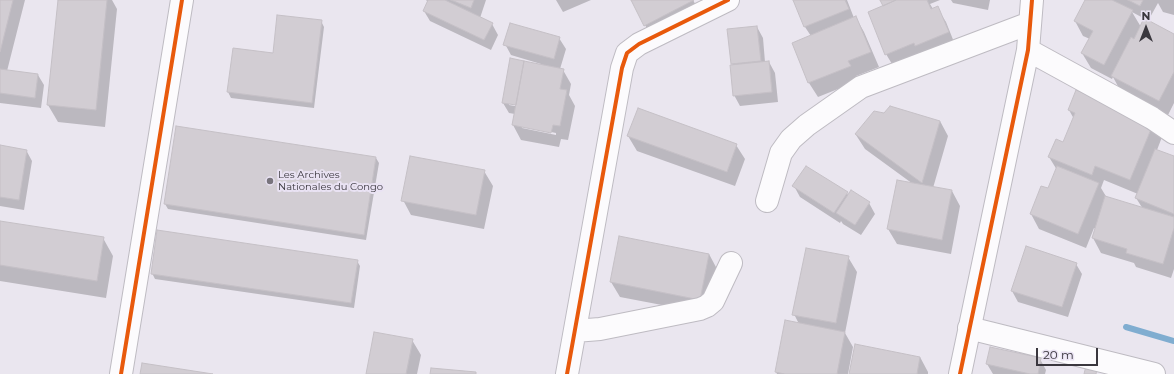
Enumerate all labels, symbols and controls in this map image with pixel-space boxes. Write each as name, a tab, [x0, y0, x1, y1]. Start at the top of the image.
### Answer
north arrow	[1126, 8, 1166, 48]
text: N	[1142, 9, 1150, 23]
place label: Les Archives Nationales du Congo	[278, 169, 383, 192]
marker: Les Archives Nationales du Congo	[265, 176, 275, 186]
scale bar	[1038, 340, 1100, 366]
text: 20 m	[1043, 347, 1074, 362]

